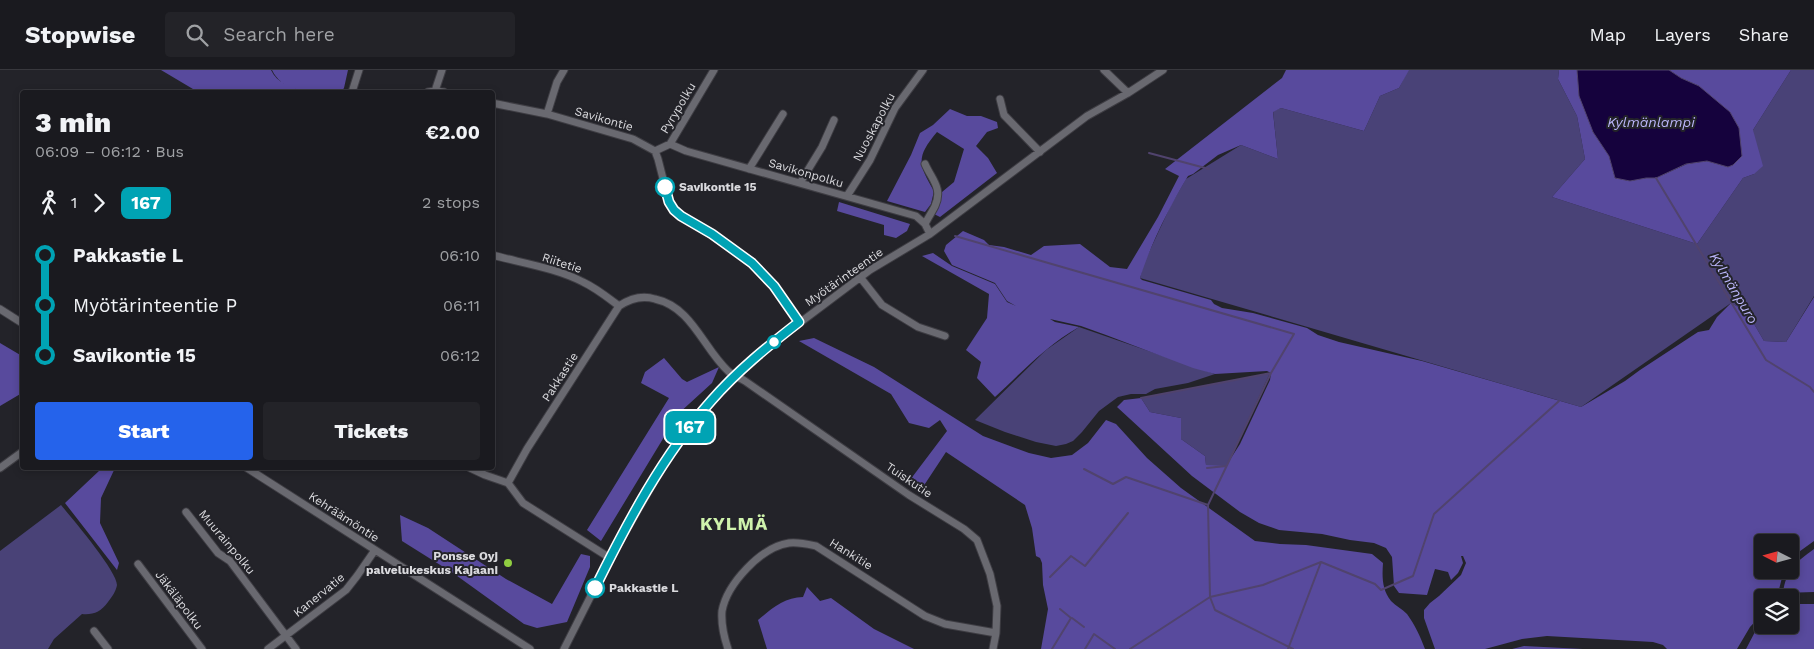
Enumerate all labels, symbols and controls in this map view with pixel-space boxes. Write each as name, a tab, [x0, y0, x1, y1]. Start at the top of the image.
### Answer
search box	[165, 12, 515, 57]
text: Stopwise	[25, 21, 135, 49]
icon: search	[183, 21, 211, 49]
text: Search here	[223, 23, 335, 46]
text: Map	[1589, 24, 1626, 45]
text: Layers	[1654, 24, 1711, 45]
text: Share	[1739, 24, 1789, 45]
street label: Pyrypolku	[657, 80, 699, 136]
street label: Nuoskapolku	[850, 90, 898, 164]
street label: Savikontie	[573, 104, 635, 134]
text: 3 min	[35, 106, 111, 139]
water label: Kylmänlampi	[1607, 114, 1695, 130]
text: €2.00	[426, 121, 480, 144]
text: 06:09 – 06:12 · Bus	[35, 142, 184, 161]
street label: Savikonpolku	[767, 156, 845, 190]
marker: Savikontie 15	[655, 177, 675, 197]
place label: Savikontie 15	[679, 180, 757, 194]
icon: walk	[35, 189, 63, 217]
icon: forward	[85, 189, 113, 217]
text: 167	[131, 192, 161, 213]
text: 1	[71, 193, 77, 212]
text: 2 stops	[422, 193, 480, 212]
text: Pakkastie L	[73, 244, 183, 267]
street label: Myötärinteentie	[802, 245, 886, 309]
text: 06:10	[439, 246, 480, 265]
street label: Riitetie	[540, 250, 584, 276]
water label: Kylmänpuro	[1707, 250, 1761, 326]
text: Myötärinteentie P	[73, 294, 237, 317]
text: 06:11	[443, 296, 480, 315]
unlabelled marker	[767, 335, 781, 349]
text: Savikontie 15	[73, 344, 196, 367]
text: 06:12	[440, 346, 480, 365]
street label: Pakkastie	[539, 350, 581, 404]
button: Start	[35, 402, 253, 460]
button: Tickets	[263, 402, 480, 460]
line badge: 167	[661, 411, 719, 443]
text: 167	[675, 416, 705, 437]
street label: Tuiskutie	[883, 459, 935, 501]
street label: Kehräämöntie	[306, 489, 382, 545]
street label: Muurainpolku	[196, 507, 258, 577]
district label: KYLMÄ	[700, 513, 768, 534]
north arrow	[1754, 534, 1799, 579]
map controls	[1754, 534, 1799, 634]
street label: Hankitie	[827, 535, 875, 573]
place label: Ponsse Oyj palvelukeskus Kajaani	[366, 549, 498, 577]
marker: Ponsse Oyj palvelukeskus Kajaani	[502, 557, 514, 569]
street label: Jäkäläpolku	[152, 568, 206, 632]
street label: Kanervatie	[291, 570, 347, 620]
marker: Pakkastie L	[585, 578, 605, 598]
place label: Pakkastie L	[609, 581, 679, 595]
button: layers	[1754, 589, 1799, 634]

